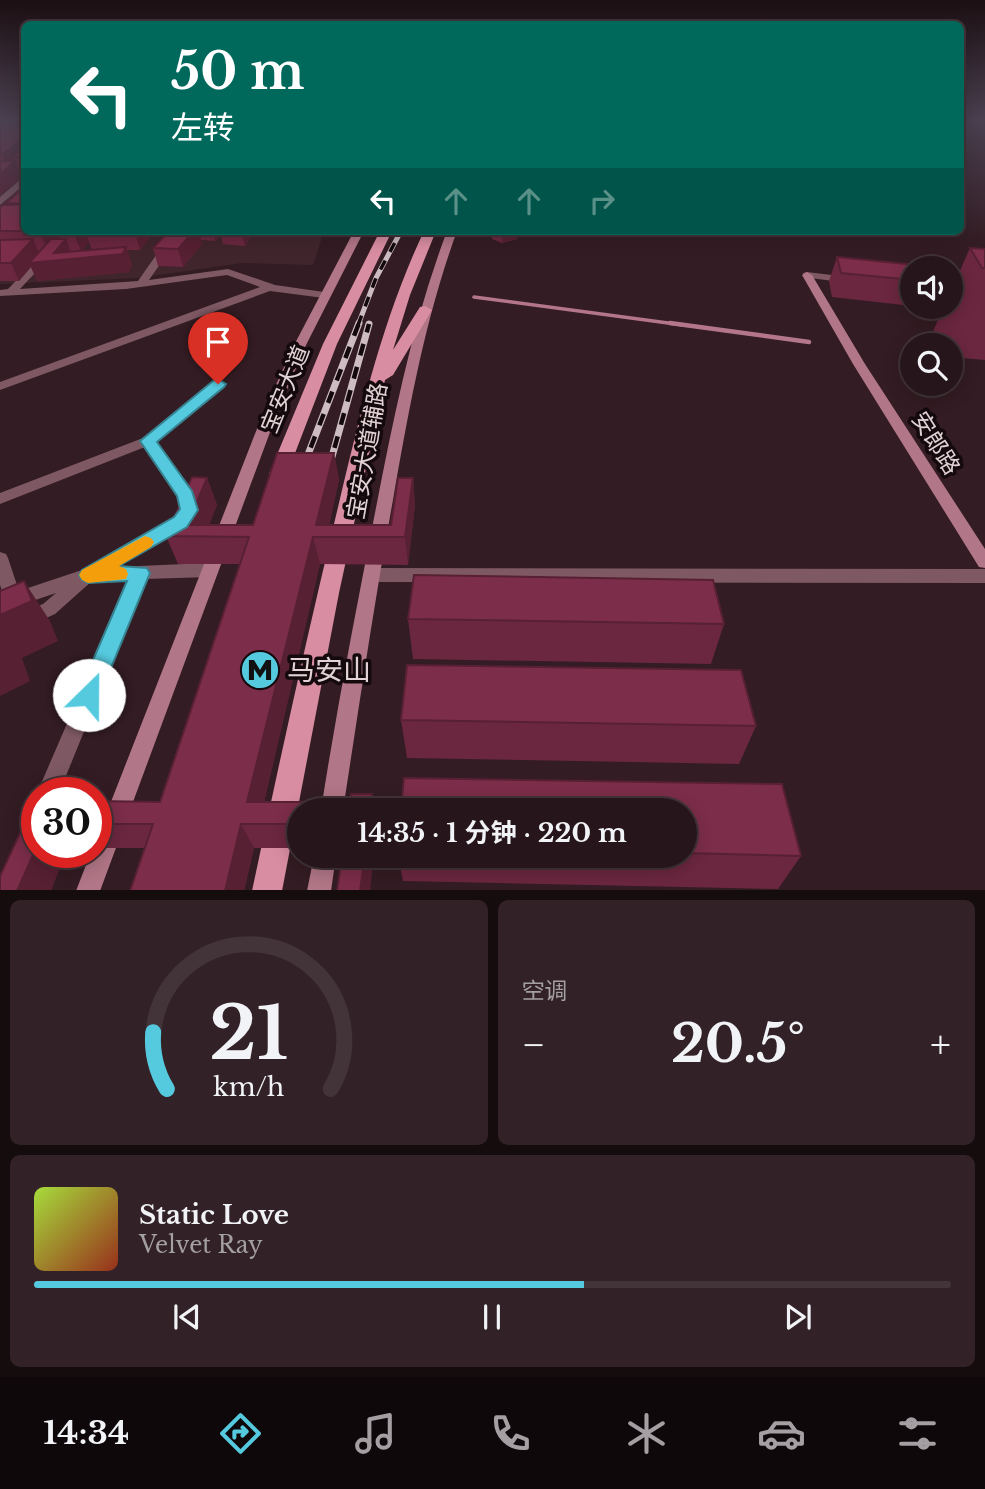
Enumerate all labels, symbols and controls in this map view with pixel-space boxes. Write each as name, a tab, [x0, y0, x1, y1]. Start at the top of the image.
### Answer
text: 50 m	[171, 41, 304, 102]
icon: left	[56, 49, 147, 140]
text: 左转	[171, 108, 235, 148]
icon: left	[364, 182, 402, 220]
icon: ahead	[437, 182, 475, 220]
icon: ahead	[510, 182, 548, 220]
icon: right	[583, 182, 621, 220]
map controls	[900, 256, 963, 396]
button: sound	[900, 256, 963, 319]
pin	[188, 312, 248, 384]
icon: arrive	[199, 323, 237, 361]
button: search	[900, 333, 963, 396]
street label: 宝安大道	[255, 341, 315, 437]
street label: 宝安大道辅路	[341, 381, 393, 521]
street label: 安郎路	[906, 406, 966, 480]
metro station icon: 马安山	[239, 649, 281, 691]
place label: 马安山	[287, 653, 371, 688]
position arrow	[52, 658, 126, 732]
speed limit sign: 30	[21, 777, 112, 868]
text: 14:35 · 1 分钟 · 220 m	[357, 817, 627, 849]
text: 空调	[522, 977, 568, 1005]
text: 21	[209, 988, 288, 1079]
text: 20.5°	[671, 1012, 805, 1076]
text: −	[522, 1021, 546, 1068]
text: +	[930, 1021, 951, 1068]
text: km/h	[213, 1071, 284, 1102]
text: Static Love	[139, 1199, 289, 1231]
text: Velvet Ray	[139, 1231, 263, 1259]
icon: previous	[168, 1298, 206, 1336]
icon: pause	[473, 1298, 511, 1336]
icon: next	[779, 1298, 817, 1336]
icon: directions	[216, 1409, 265, 1458]
icon: music	[351, 1409, 400, 1458]
icon: phone	[486, 1409, 535, 1458]
icon: climate	[622, 1409, 671, 1458]
icon: car	[757, 1409, 806, 1458]
icon: filters	[893, 1409, 942, 1458]
text: 14:34	[43, 1413, 129, 1453]

